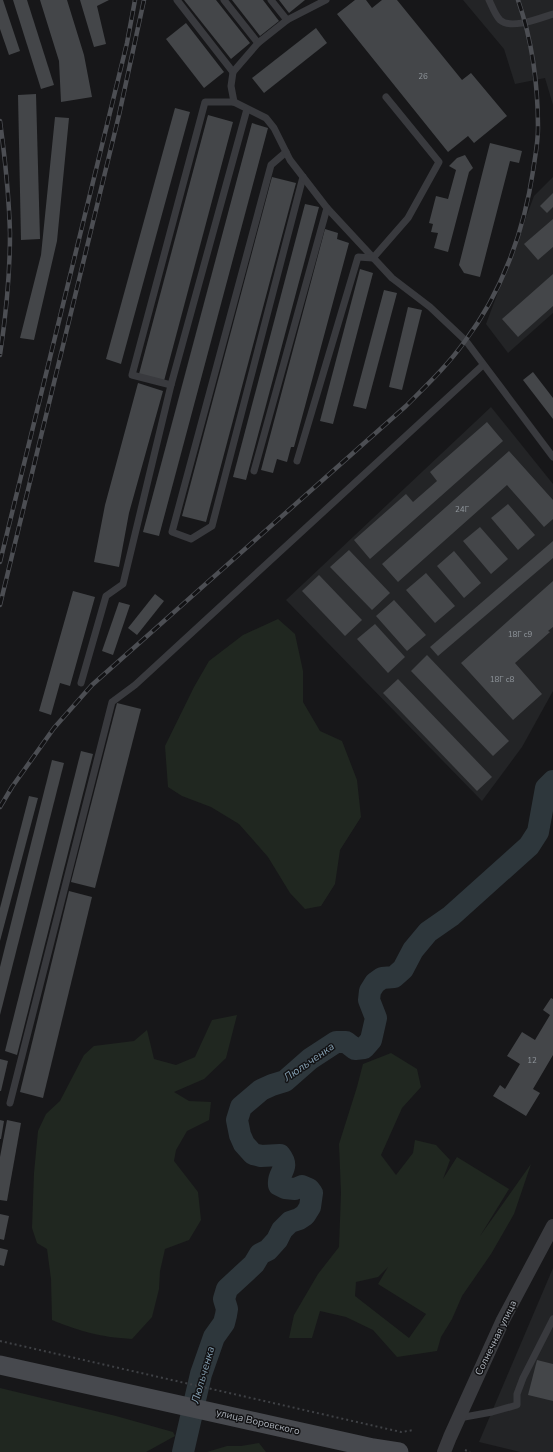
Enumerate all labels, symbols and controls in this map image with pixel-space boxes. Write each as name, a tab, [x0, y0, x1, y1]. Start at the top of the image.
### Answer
house number: 26	[418, 71, 428, 82]
house number: 24Г	[455, 504, 470, 515]
house number: 18Г с9	[508, 629, 532, 640]
house number: 18Г с8	[490, 674, 514, 685]
water label: Люльченка	[280, 1039, 337, 1086]
house number: 12	[527, 1055, 537, 1066]
street label: Солнечная улица	[472, 1298, 520, 1378]
water label: Люльченка	[187, 1345, 218, 1406]
street label: улица Воровского	[215, 1406, 302, 1439]

